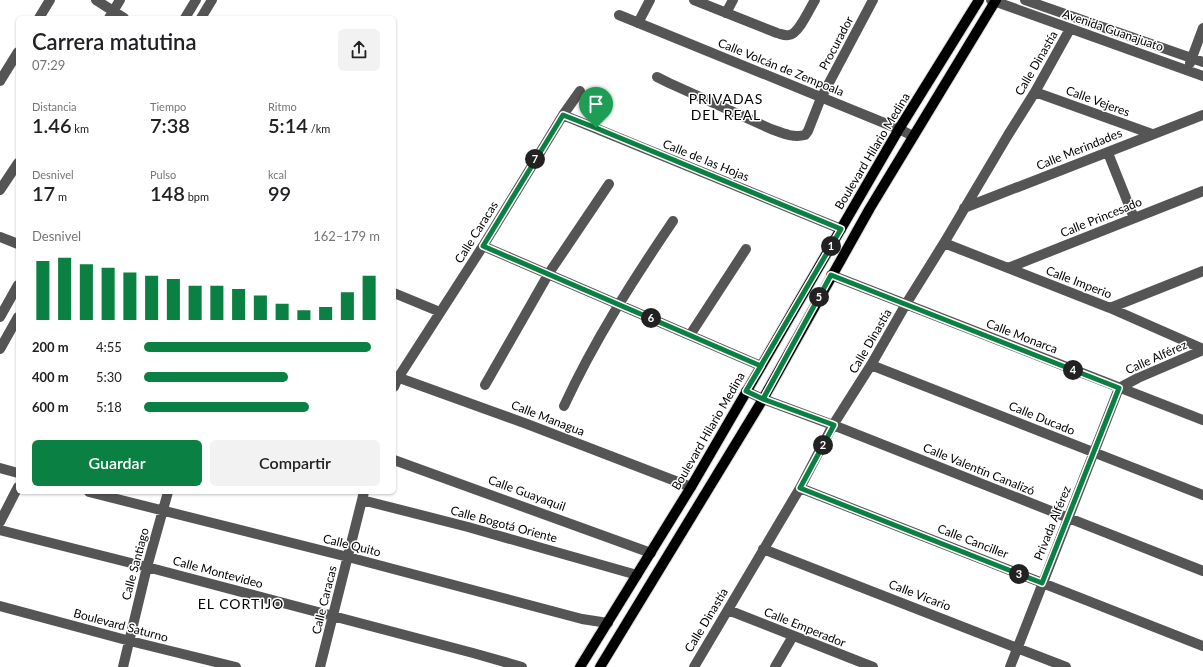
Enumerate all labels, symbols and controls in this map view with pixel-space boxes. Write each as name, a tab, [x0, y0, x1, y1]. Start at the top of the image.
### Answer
street label: Avenida Guanajuato	[1061, 6, 1166, 54]
street label: Procurador	[816, 13, 857, 72]
text: Carrera matutina	[32, 28, 197, 55]
street label: Calle Dinastía	[1011, 28, 1061, 98]
button: share	[338, 29, 380, 71]
street label: Calle Volcán de Zempoala	[716, 35, 846, 99]
text: 07:29	[32, 57, 65, 73]
street label: Calle Vejeres	[1064, 82, 1132, 120]
pin	[579, 87, 613, 128]
district label: PRIVADAS DEL REAL	[689, 90, 763, 123]
street label: Boulevard Hilario Medina	[831, 90, 913, 212]
icon: arrive	[585, 93, 607, 115]
text: Distancia	[32, 100, 77, 113]
text: Tiempo	[150, 100, 186, 113]
text: Ritmo	[268, 100, 297, 113]
text: 1.46	[32, 113, 72, 137]
text: 7:38	[150, 113, 190, 137]
text: 5:14	[268, 113, 308, 137]
text: km	[72, 122, 89, 135]
text: /km	[308, 122, 330, 135]
street label: Calle Merindades	[1034, 125, 1124, 173]
street label: Calle de las Hojas	[661, 136, 751, 184]
pin: 7	[525, 149, 545, 169]
text: 7	[532, 152, 538, 165]
text: Desnivel	[32, 168, 74, 181]
text: Pulso	[150, 168, 176, 181]
text: kcal	[268, 168, 287, 181]
text: 17	[32, 181, 55, 205]
text: 148	[150, 181, 185, 205]
text: 99	[268, 181, 291, 205]
text: m	[55, 190, 67, 203]
text: bpm	[185, 190, 209, 203]
street label: Calle Princesado	[1058, 194, 1144, 240]
street label: Calle Caracas	[451, 198, 501, 266]
text: Desnivel	[32, 228, 81, 244]
text: 162–179 m	[313, 228, 380, 244]
pin: 1	[821, 236, 841, 256]
text: 1	[828, 239, 834, 252]
street label: Calle Imperio	[1044, 263, 1114, 301]
pin: 5	[809, 287, 829, 307]
text: 5	[816, 290, 822, 303]
street label: Calle Dinastía	[845, 306, 895, 376]
pin: 6	[641, 308, 661, 328]
text: 6	[648, 311, 654, 324]
street label: Calle Monarca	[984, 316, 1060, 357]
street label: Calle Alférez	[1123, 337, 1190, 377]
text: 200 m	[32, 339, 69, 355]
text: 4:55	[96, 339, 122, 355]
pin: 4	[1063, 360, 1083, 380]
text: 4	[1070, 363, 1076, 376]
text: 400 m	[32, 369, 69, 385]
text: 5:30	[96, 369, 122, 385]
street label: Boulevard Hilario Medina	[668, 369, 748, 493]
street label: Calle Managua	[509, 397, 587, 439]
street label: Calle Ducado	[1007, 398, 1077, 438]
text: 600 m	[32, 399, 69, 415]
text: 5:18	[96, 399, 122, 415]
pin: 2	[813, 435, 833, 455]
text: 2	[820, 438, 826, 451]
button: Guardar	[32, 440, 202, 486]
button: Compartir	[210, 440, 380, 486]
street label: Calle Valentín Canalizó	[921, 440, 1037, 498]
street label: Calle Guayaquil	[486, 472, 568, 514]
street label: Privada Alférez	[1030, 483, 1074, 562]
street label: Calle Bogotá Oriente	[449, 503, 559, 545]
street label: Calle Canciller	[935, 521, 1011, 562]
street label: Calle Santiago	[118, 526, 152, 602]
street label: Calle Quito	[321, 531, 383, 559]
street label: Calle Montevideo	[171, 553, 265, 591]
street label: Calle Caracas	[308, 564, 340, 636]
pin: 3	[1009, 564, 1029, 584]
text: 3	[1016, 567, 1022, 580]
street label: Calle Vicario	[887, 576, 953, 614]
street label: Calle Dinastía	[681, 585, 731, 655]
district label: EL CORTIJO	[198, 595, 284, 612]
street label: Calle Emperador	[762, 604, 849, 650]
street label: Boulevard Saturno	[72, 605, 170, 645]

